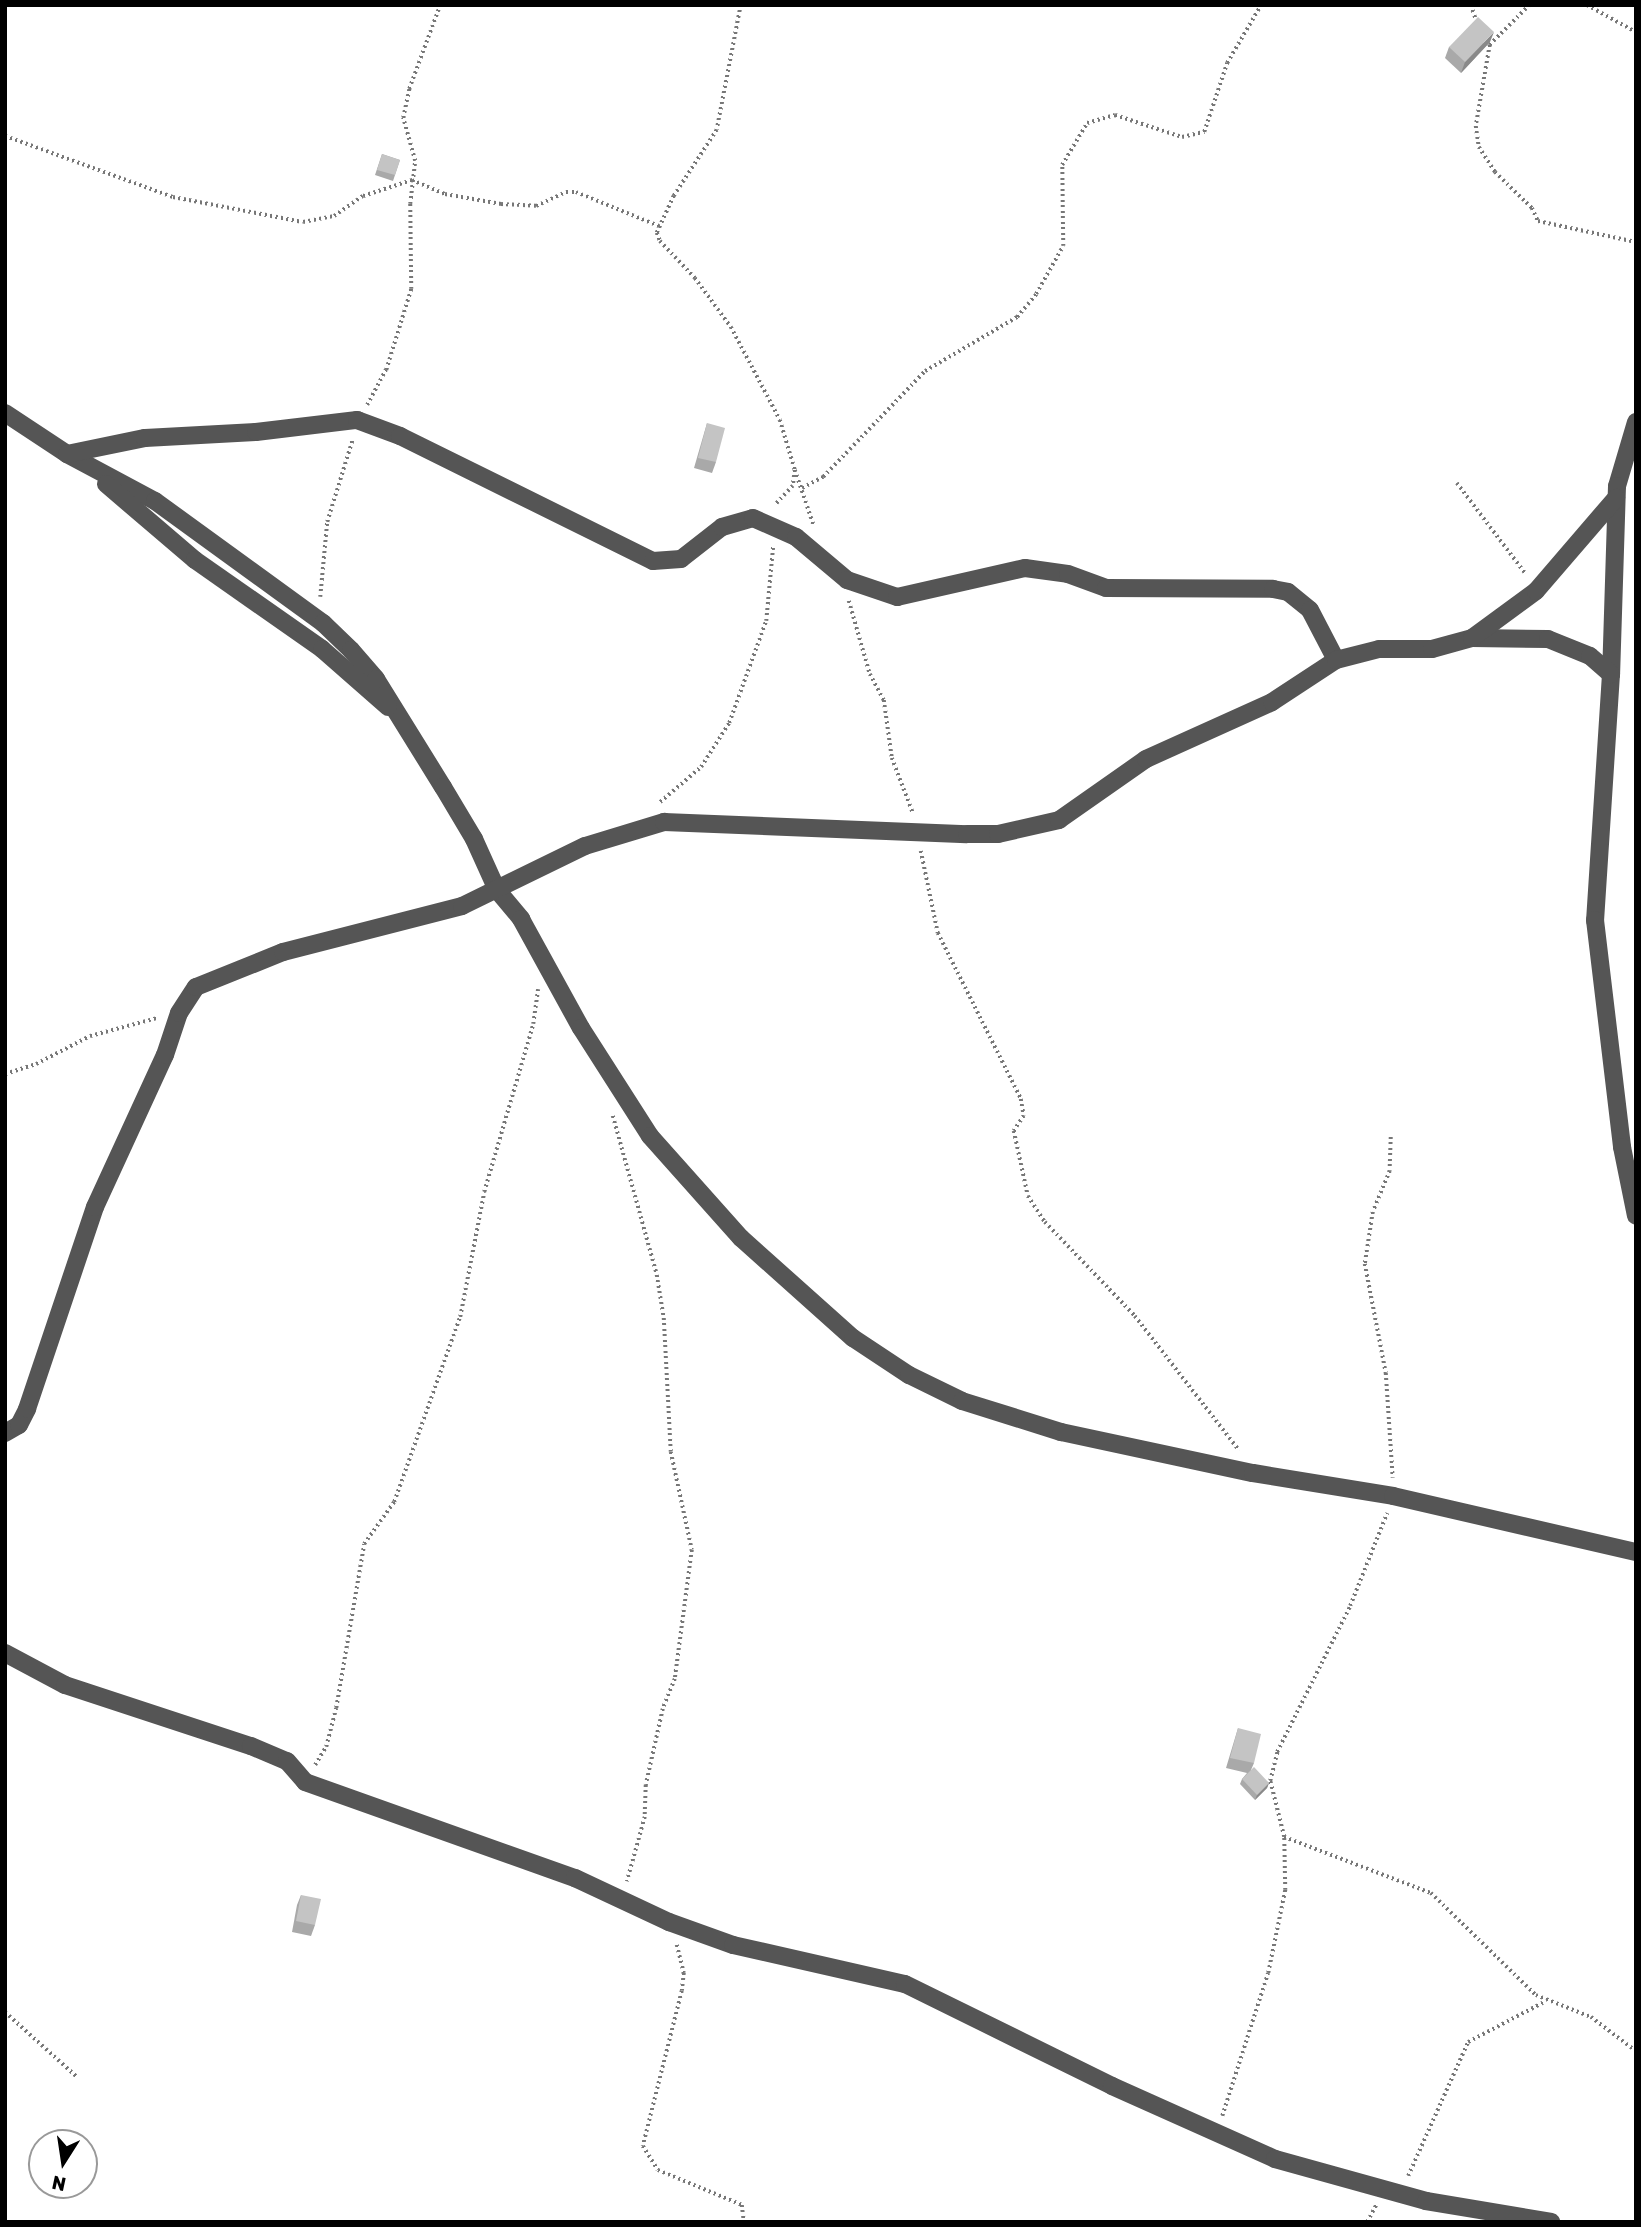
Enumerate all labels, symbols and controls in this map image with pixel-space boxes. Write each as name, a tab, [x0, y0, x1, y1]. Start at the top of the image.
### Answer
north arrow	[28, 2129, 98, 2199]
text: N	[50, 2170, 68, 2196]

